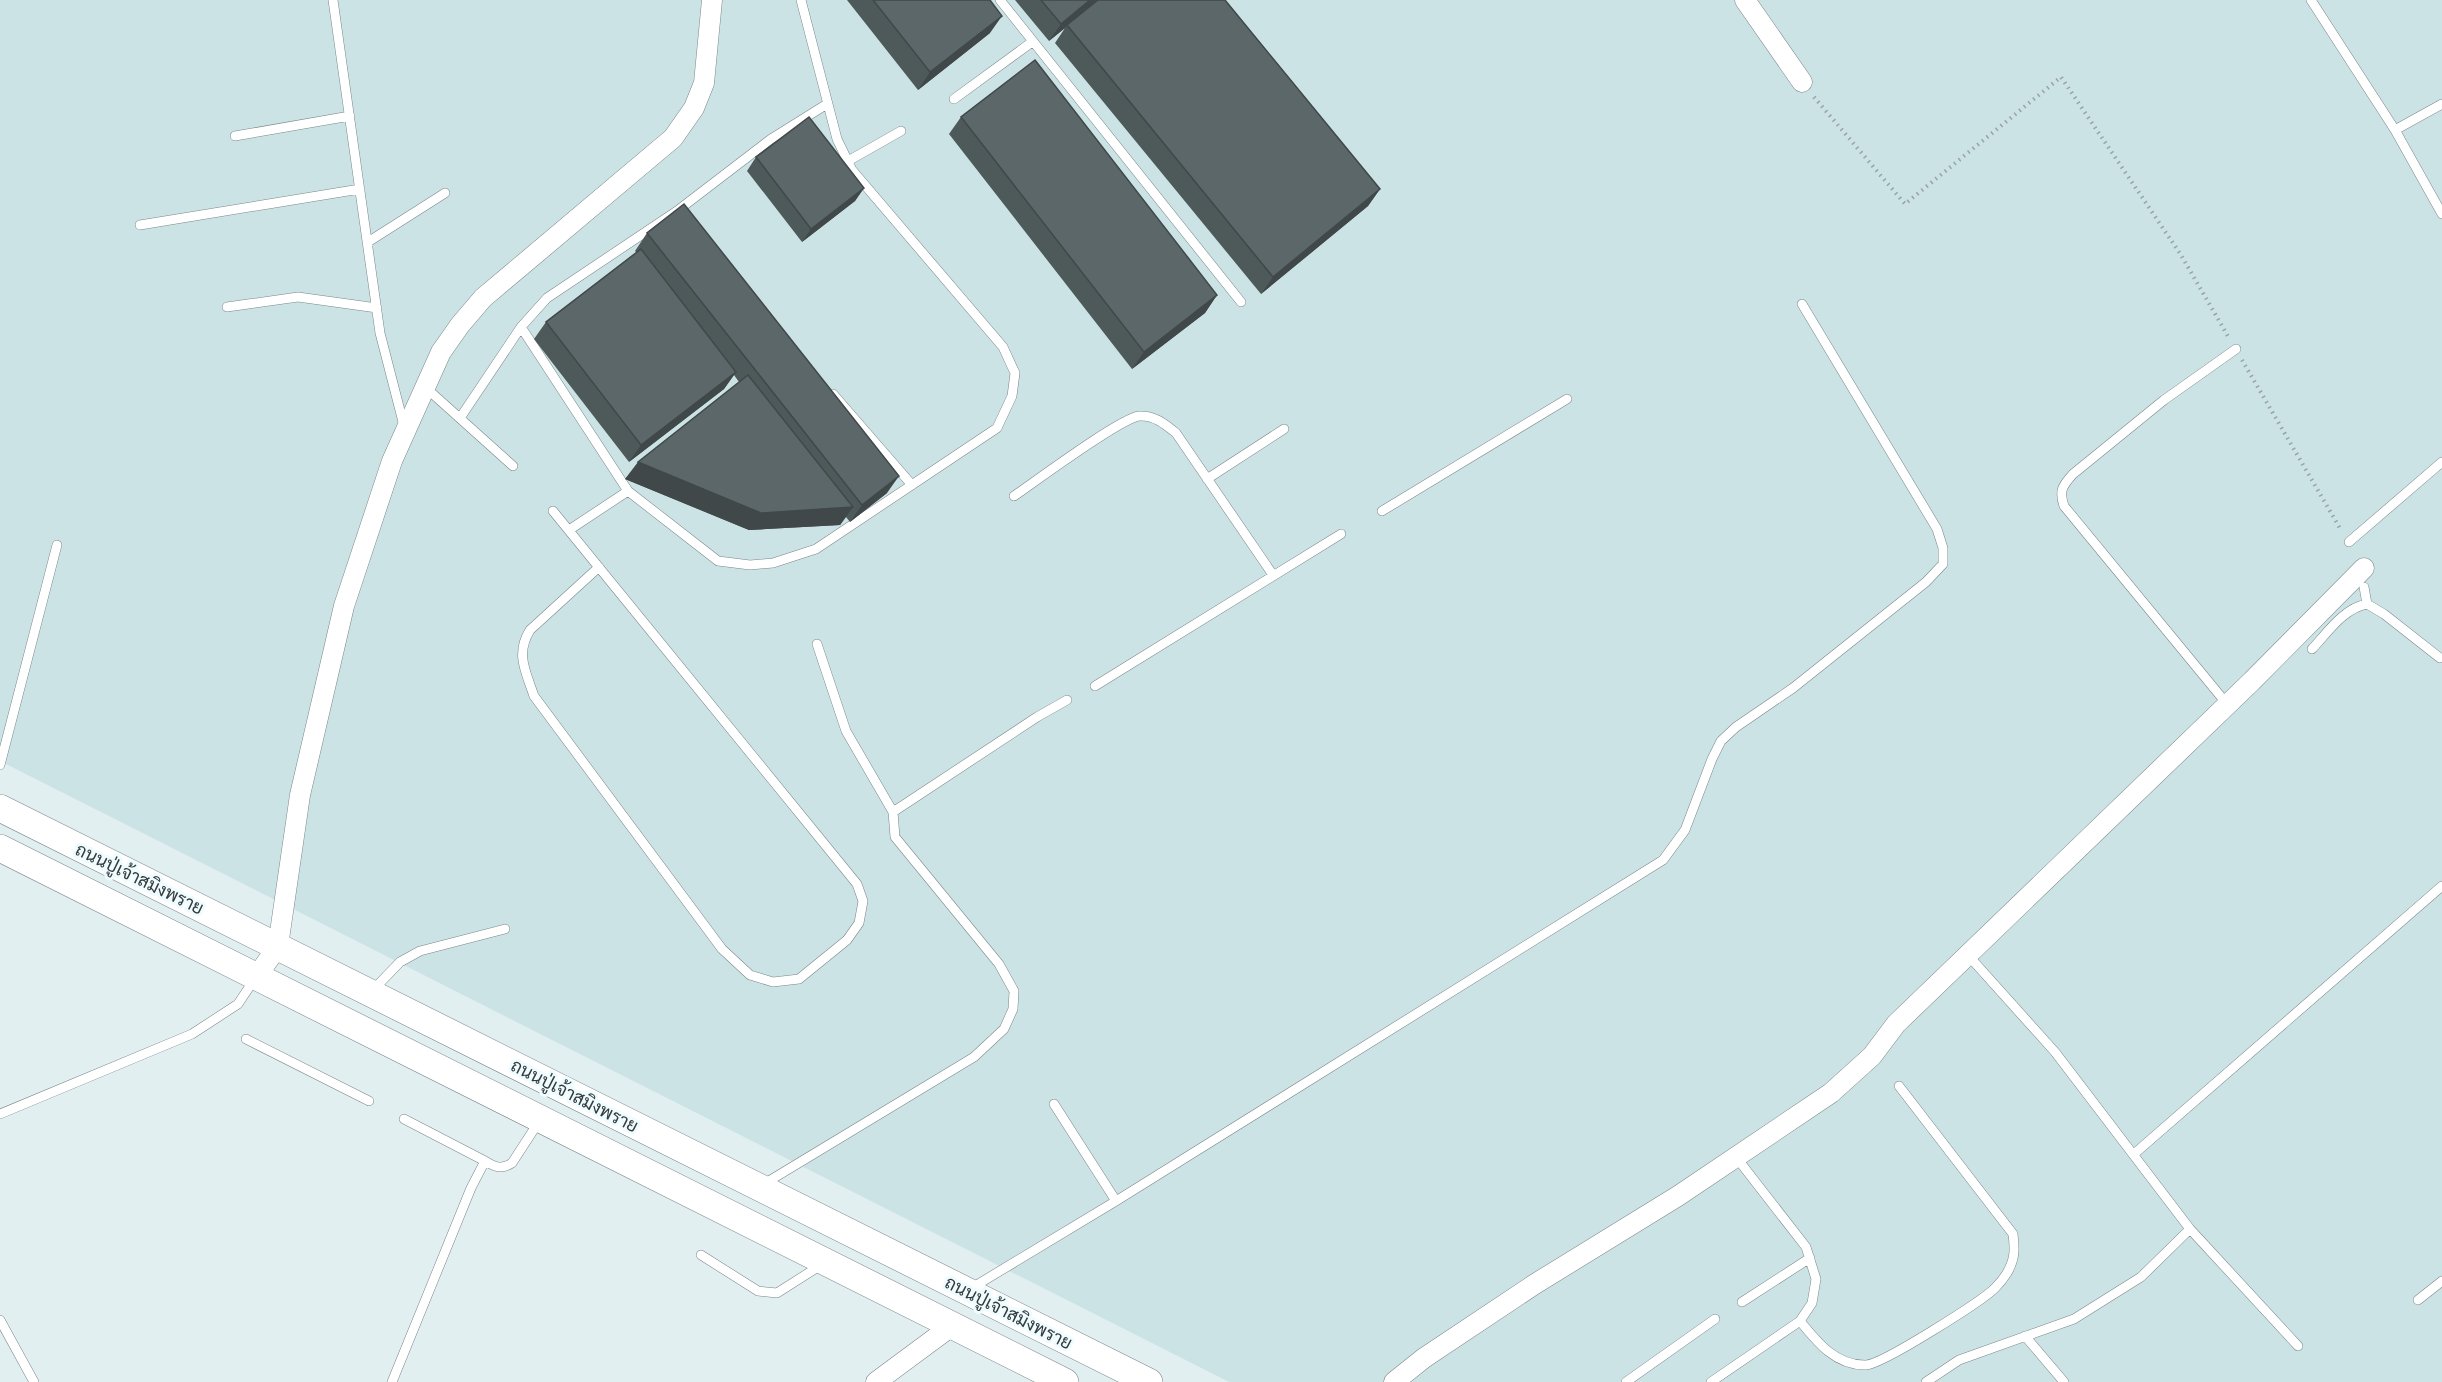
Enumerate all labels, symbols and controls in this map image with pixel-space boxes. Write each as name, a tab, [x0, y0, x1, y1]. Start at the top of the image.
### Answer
street label: ถนนปู่เจ้าสมิงพราย	[71, 837, 208, 921]
street label: ถนนปู่เจ้าสมิงพราย	[506, 1053, 642, 1139]
street label: ถนนปู่เจ้าสมิงพราย	[940, 1270, 1076, 1356]

